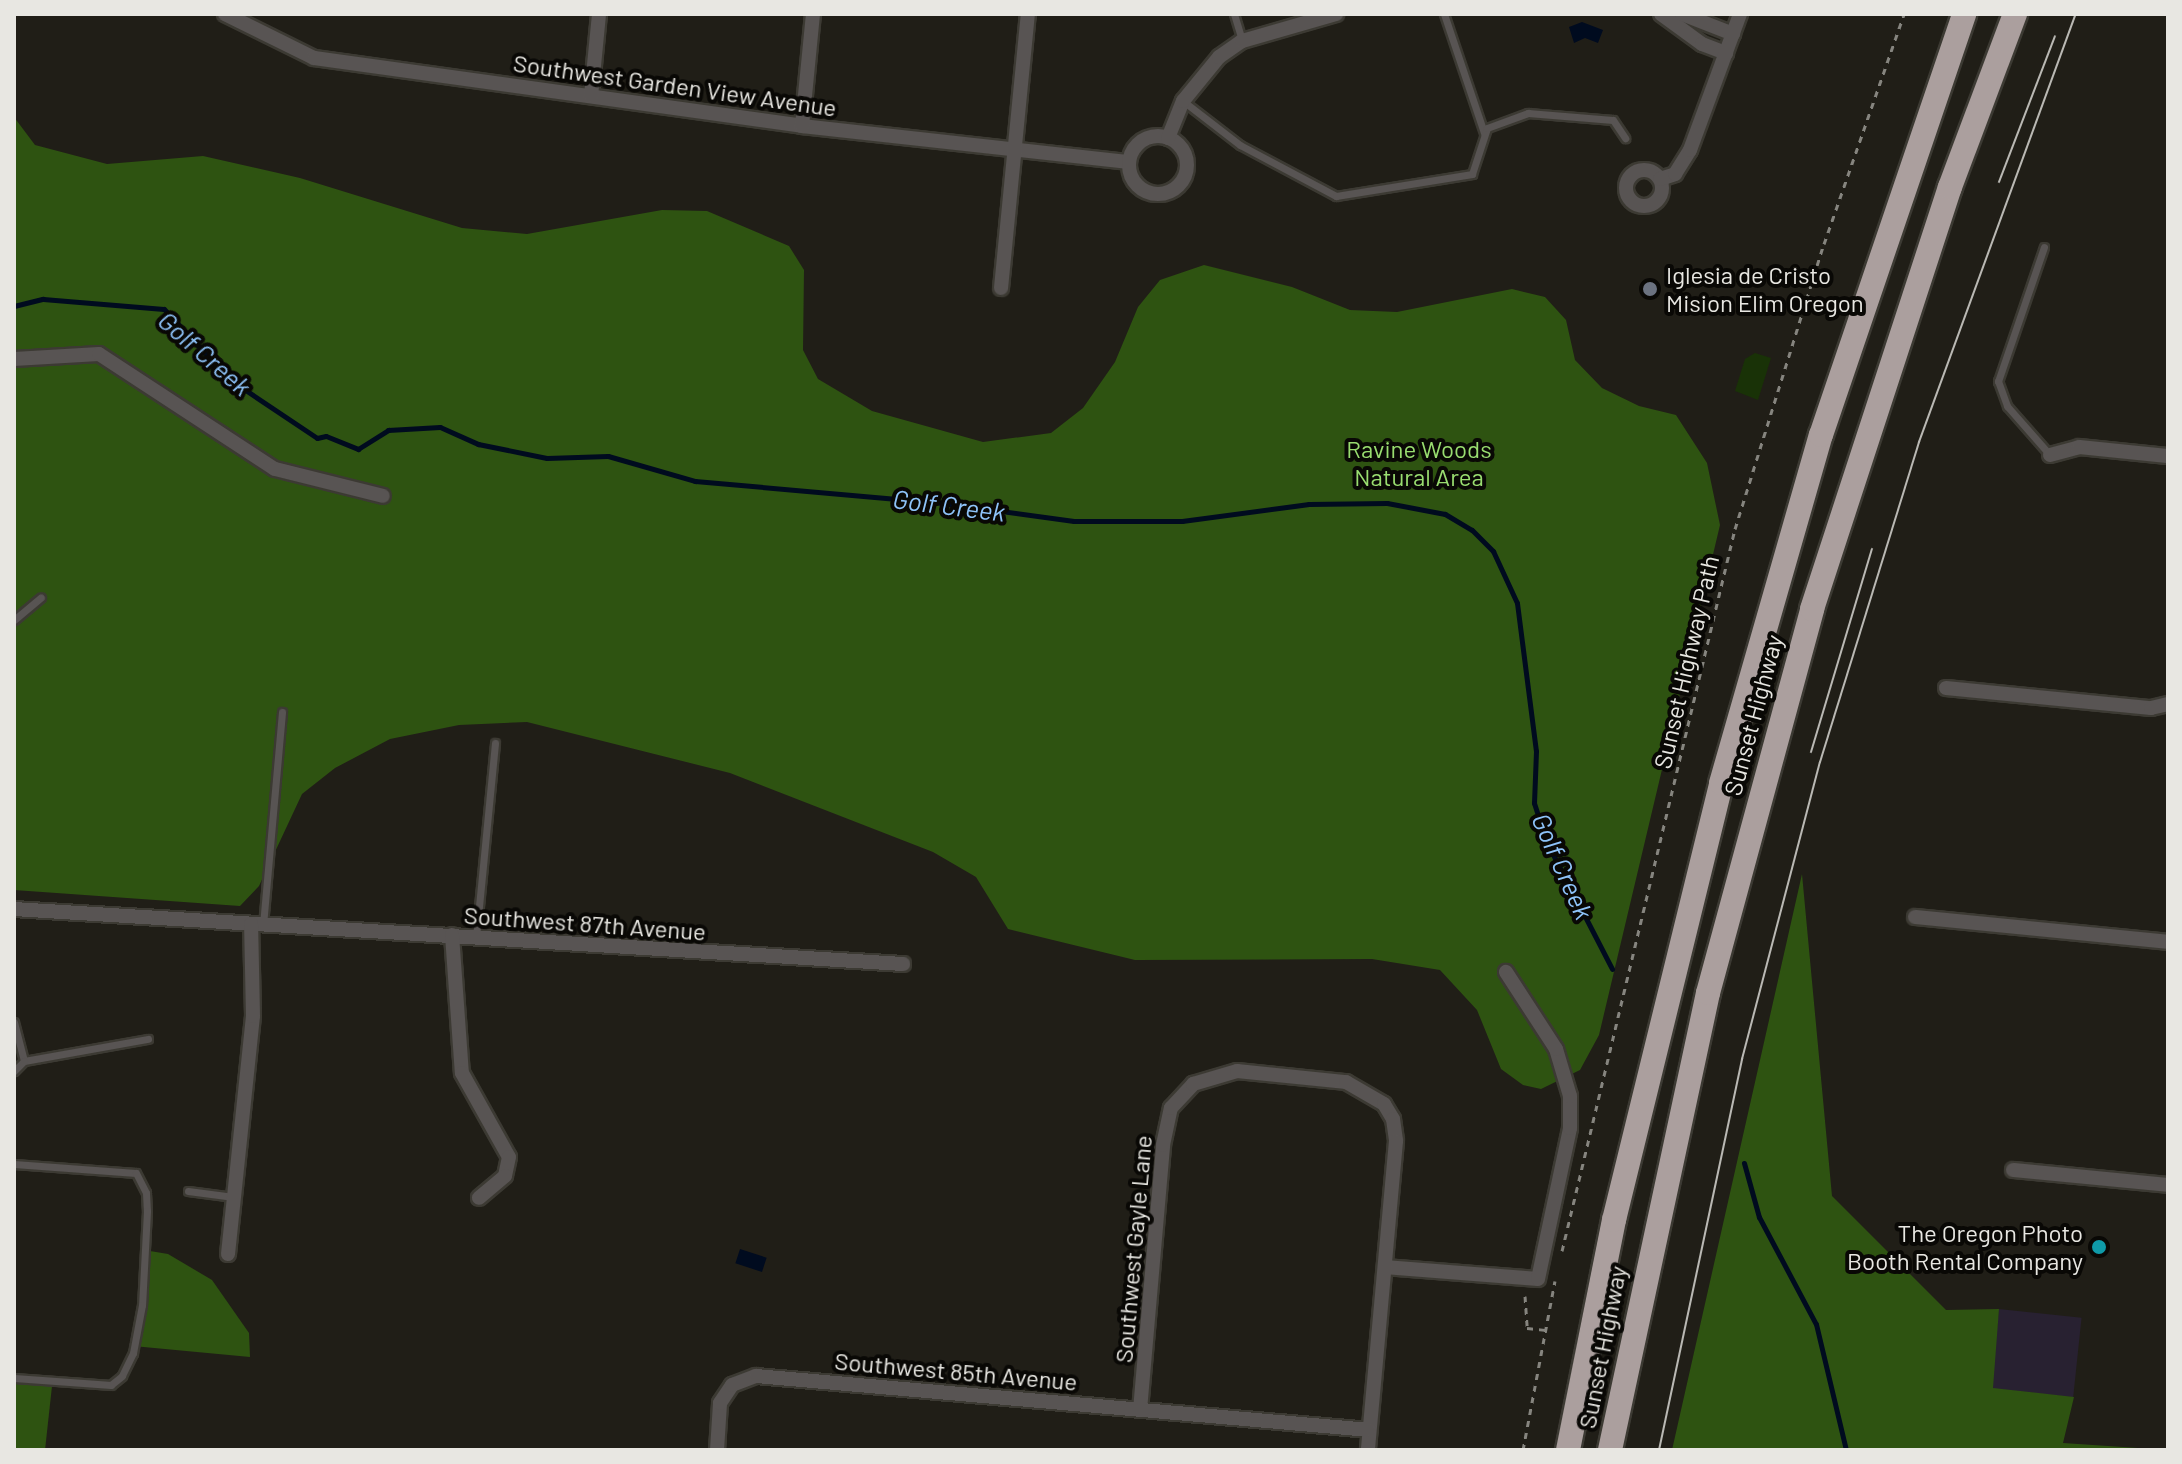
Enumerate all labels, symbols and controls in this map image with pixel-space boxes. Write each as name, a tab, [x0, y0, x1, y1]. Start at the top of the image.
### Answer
street label: Southwest Garden View Avenue	[512, 48, 838, 122]
place label: Iglesia de Cristo Mision Elim Oregon	[1666, 261, 1864, 317]
marker: Iglesia de Cristo Mision Elim Oregon	[1641, 280, 1659, 298]
water label: Golf Creek	[152, 304, 258, 402]
park label: Ravine Woods Natural Area	[1346, 435, 1492, 491]
water label: Golf Creek	[891, 483, 1007, 527]
street label: Sunset Highway Path	[1647, 553, 1725, 771]
street label: Sunset Highway	[1718, 632, 1788, 798]
water label: Golf Creek	[1526, 808, 1600, 924]
street label: Southwest 87th Avenue	[463, 900, 707, 946]
street label: Southwest Gayle Lane	[1109, 1134, 1157, 1364]
place label: The Oregon Photo Booth Rental Company	[1847, 1219, 2083, 1275]
marker: The Oregon Photo Booth Rental Company	[2090, 1238, 2108, 1256]
street label: Sunset Highway	[1572, 1263, 1632, 1431]
street label: Southwest 85th Avenue	[833, 1346, 1079, 1396]

